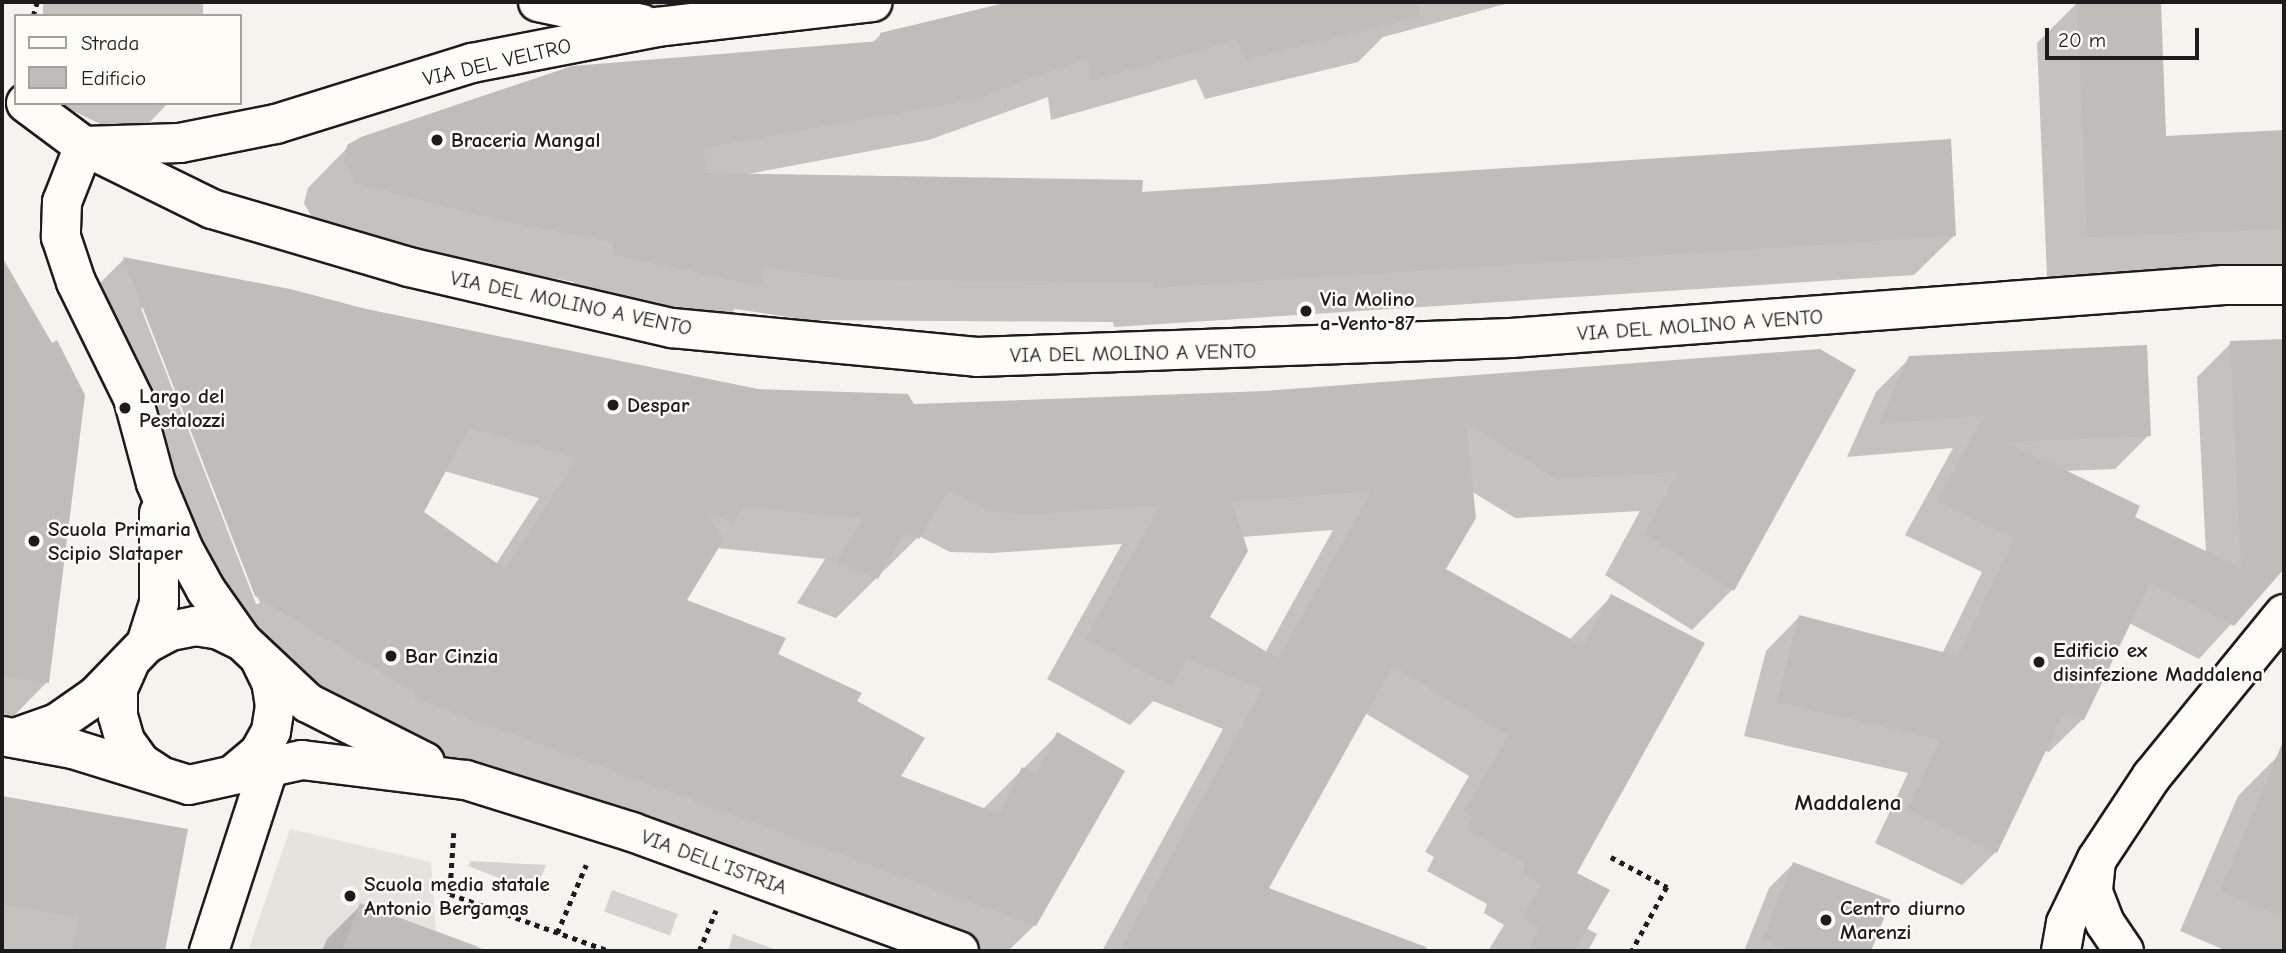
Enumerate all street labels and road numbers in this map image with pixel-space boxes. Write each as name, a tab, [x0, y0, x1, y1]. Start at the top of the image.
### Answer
street label: VIA DEL VELTRO	[420, 33, 574, 91]
street label: VIA DEL MOLINO A VENTO	[448, 265, 694, 341]
street label: VIA DEL MOLINO A VENTO	[1576, 304, 1824, 346]
street label: VIA DEL MOLINO A VENTO	[1010, 338, 1256, 368]
street label: VIA DELL'ISTRIA	[638, 824, 790, 900]

